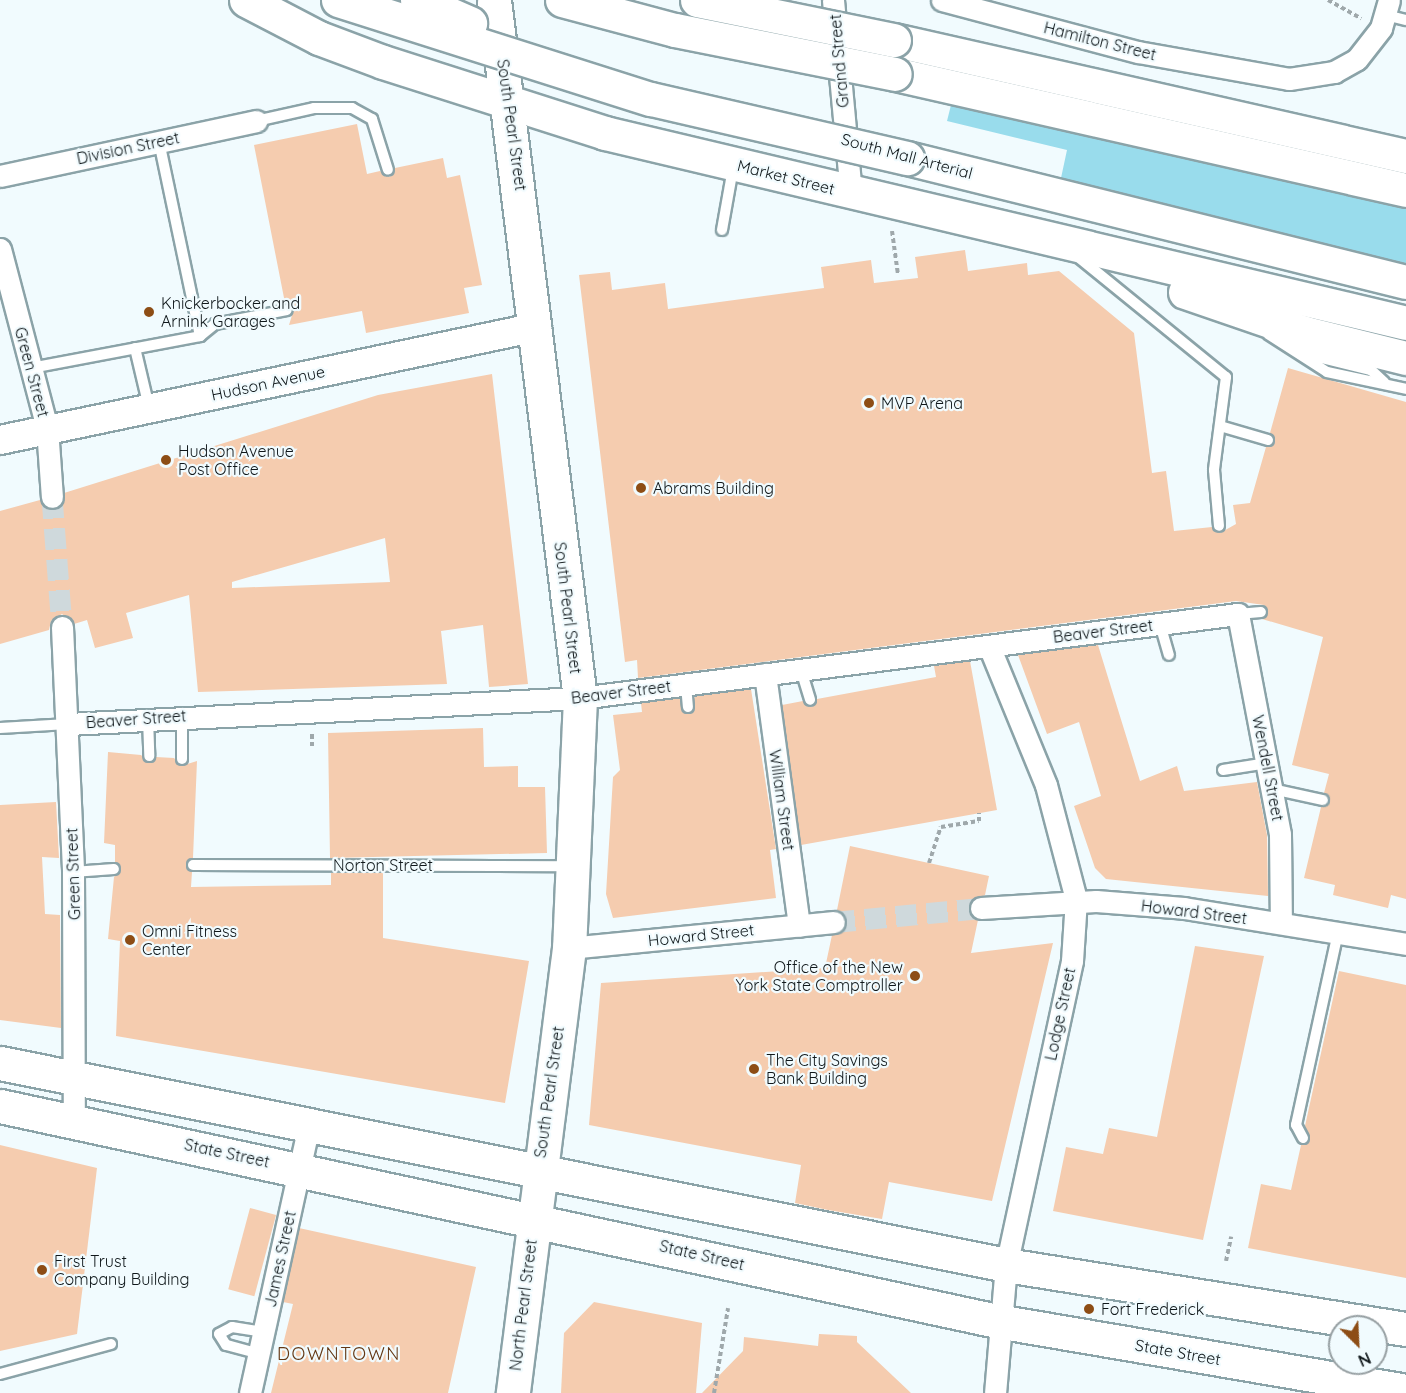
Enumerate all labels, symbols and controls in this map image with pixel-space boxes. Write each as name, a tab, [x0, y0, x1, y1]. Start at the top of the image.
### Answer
street label: Grand Street	[825, 13, 853, 109]
street label: Hamilton Street	[1042, 18, 1158, 64]
street label: South Pearl Street	[493, 58, 531, 192]
street label: Division Street	[75, 128, 181, 168]
street label: South Mall Arterial	[839, 129, 975, 183]
street label: Market Street	[735, 156, 837, 198]
place label: Knickerbocker and Arnink Garages	[161, 293, 300, 331]
marker: Knickerbocker and Arnink Garages	[142, 305, 156, 319]
street label: Green Street	[11, 325, 53, 419]
street label: Hudson Avenue	[209, 362, 327, 404]
place label: MVP Arena	[881, 393, 963, 413]
marker: MVP Arena	[862, 396, 876, 410]
place label: Hudson Avenue Post Office	[178, 441, 294, 479]
marker: Hudson Avenue Post Office	[159, 453, 173, 467]
place label: Abrams Building	[653, 478, 774, 498]
marker: Abrams Building	[634, 481, 648, 495]
street label: South Pearl Street	[550, 541, 586, 675]
street label: Beaver Street	[1052, 615, 1154, 647]
street label: Beaver Street	[570, 676, 672, 708]
street label: Beaver Street	[85, 706, 187, 732]
street label: Wendell Street	[1248, 713, 1288, 823]
street label: William Street	[765, 748, 799, 852]
street label: Green Street	[62, 828, 84, 920]
street label: Norton Street	[333, 855, 433, 875]
street label: Howard Street	[1140, 896, 1248, 928]
street label: Howard Street	[647, 920, 755, 950]
place label: Omni Fitness Center	[142, 921, 237, 959]
marker: Omni Fitness Center	[123, 933, 137, 947]
place label: Office of the New York State Comptroller	[735, 957, 903, 995]
street label: Lodge Street	[1041, 966, 1079, 1062]
marker: Office of the New York State Comptroller	[908, 969, 922, 983]
street label: South Pearl Street	[530, 1025, 568, 1159]
place label: The City Savings Bank Building	[766, 1050, 888, 1088]
marker: The City Savings Bank Building	[747, 1062, 761, 1076]
street label: State Street	[183, 1135, 271, 1171]
street label: James Street	[260, 1209, 300, 1309]
street label: State Street	[658, 1236, 746, 1274]
street label: North Pearl Street	[505, 1238, 541, 1372]
place label: First Trust Company Building	[54, 1251, 190, 1289]
marker: First Trust Company Building	[35, 1263, 49, 1277]
place label: Fort Frederick	[1101, 1299, 1204, 1319]
marker: Fort Frederick	[1082, 1302, 1096, 1316]
north arrow	[1328, 1315, 1388, 1375]
street label: State Street	[1134, 1335, 1222, 1369]
district label: DOWNTOWN	[277, 1343, 401, 1365]
text: N	[1355, 1348, 1374, 1371]

